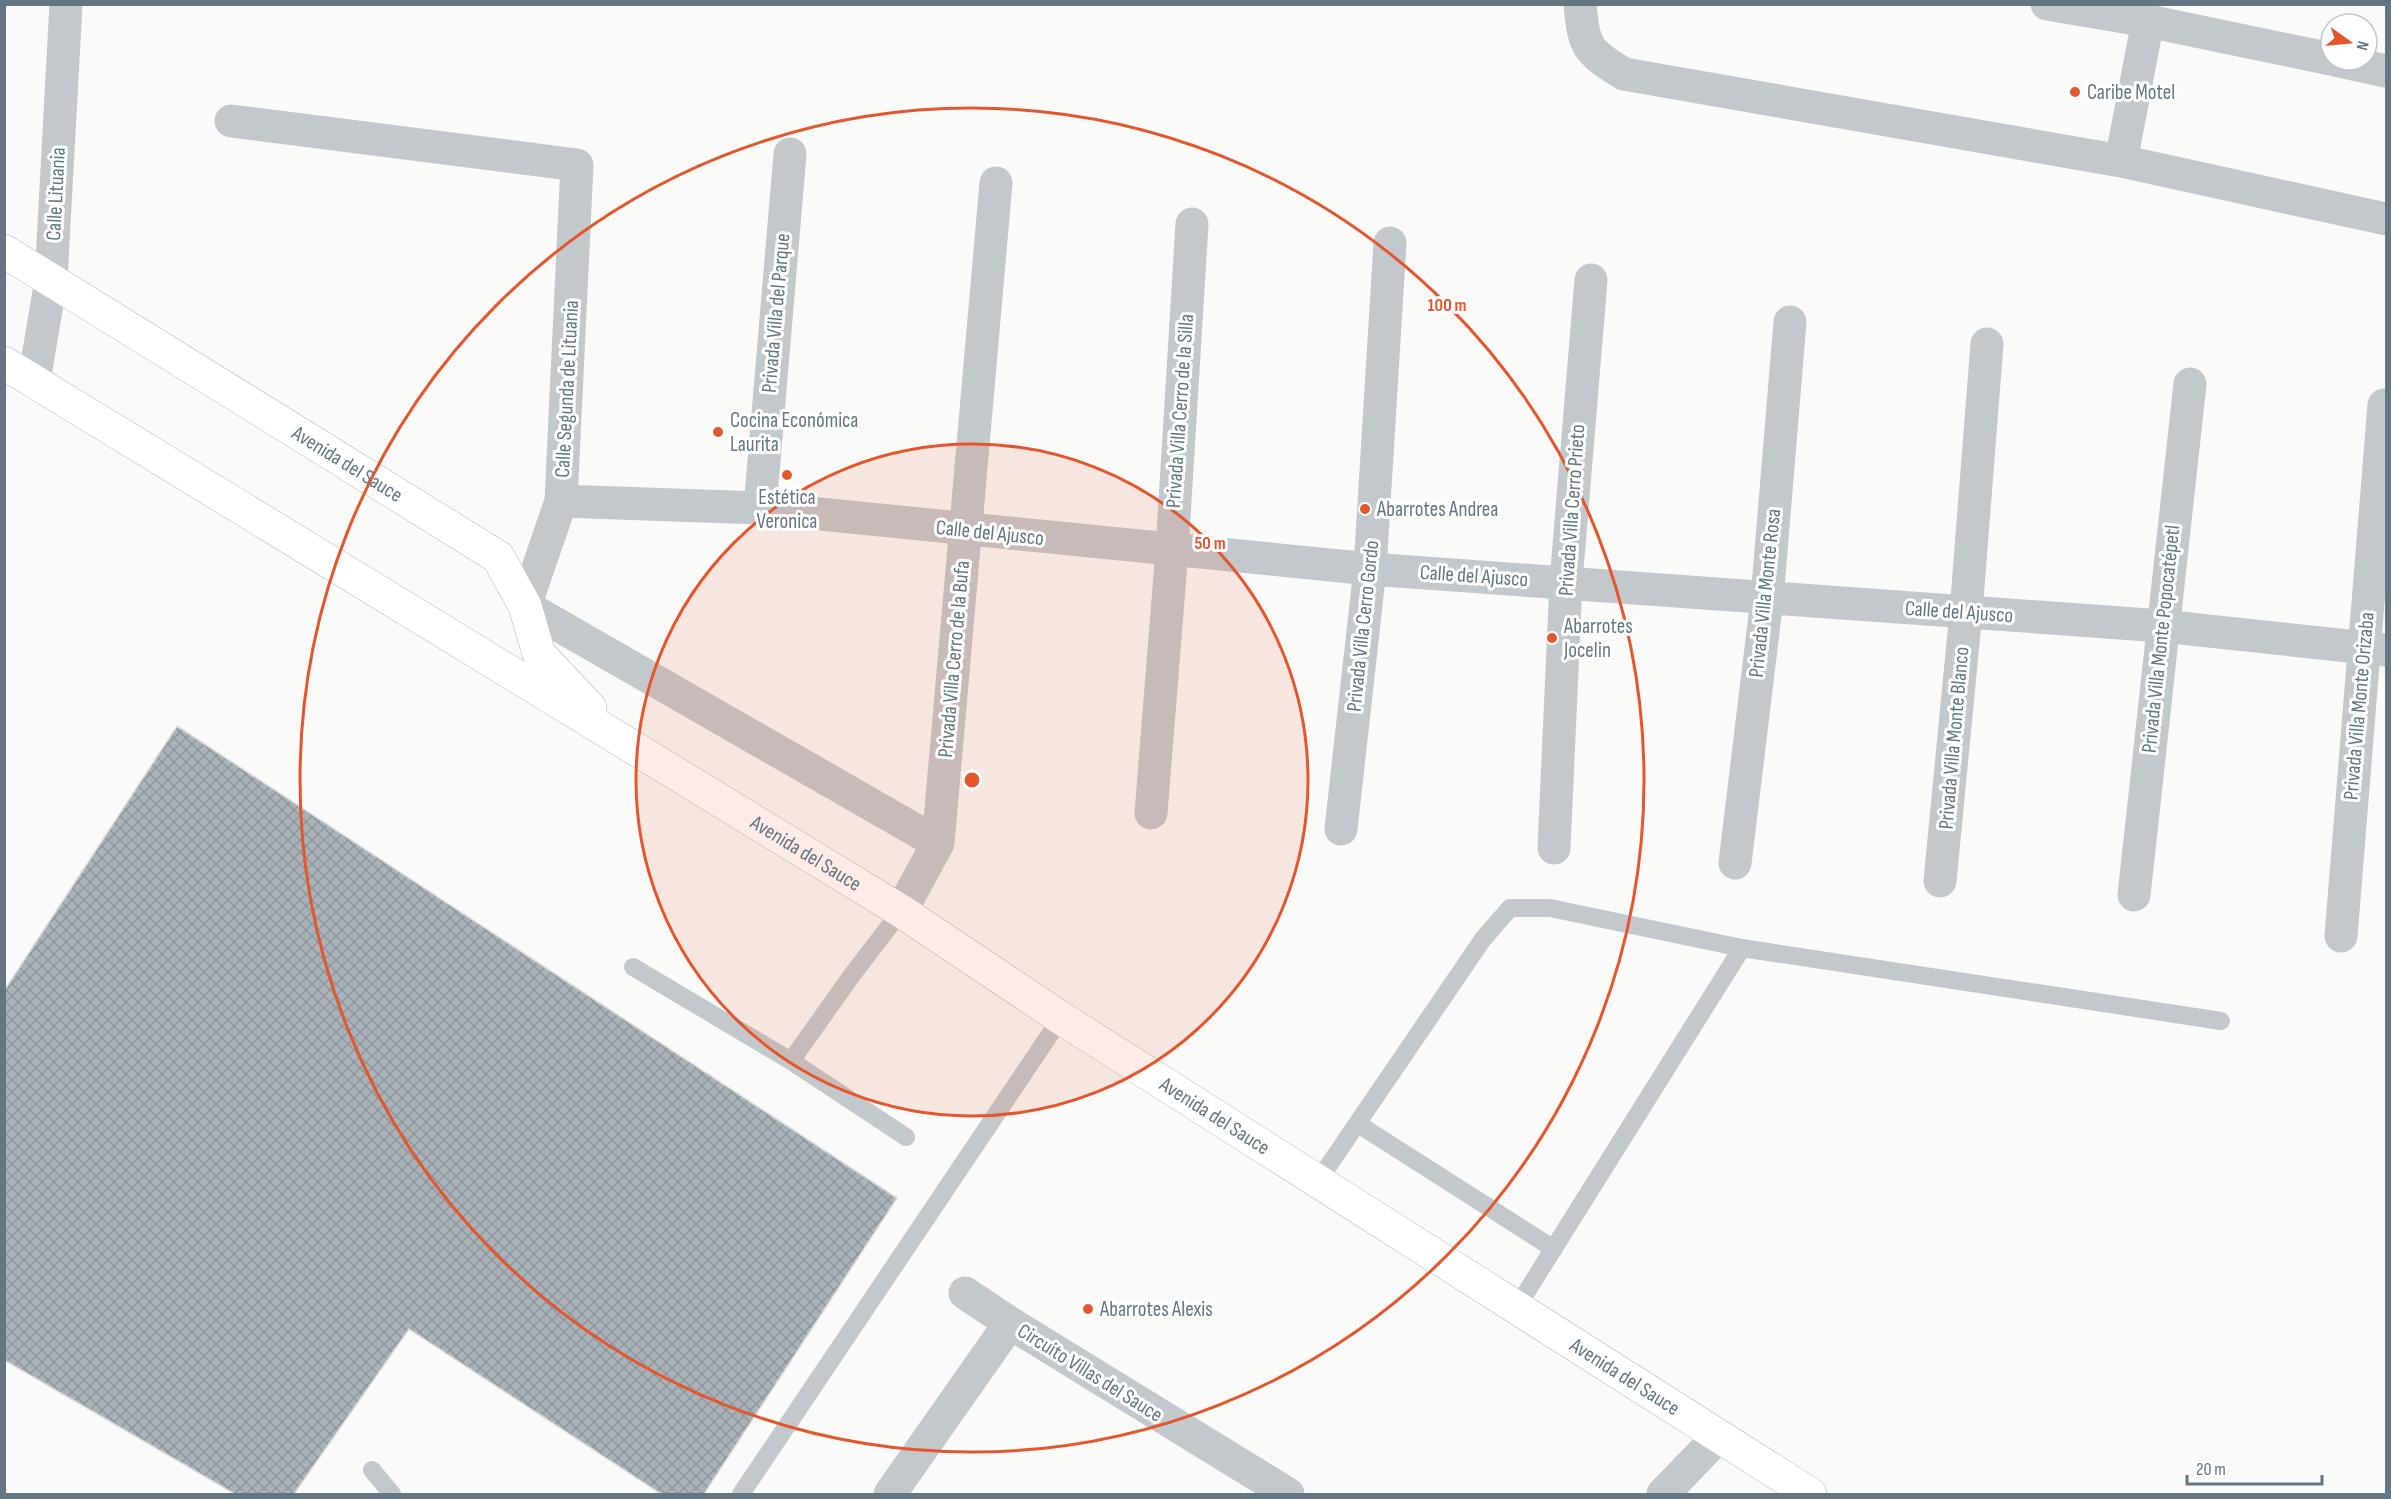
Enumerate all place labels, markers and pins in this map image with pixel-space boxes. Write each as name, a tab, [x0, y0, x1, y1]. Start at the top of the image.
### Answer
place label: Caribe Motel	[2087, 80, 2175, 105]
marker: Caribe Motel	[2068, 85, 2082, 99]
place label: Cocina Económica Laurita	[730, 408, 858, 457]
marker: Cocina Económica Laurita	[711, 425, 725, 439]
marker: Estética Veronica	[780, 468, 794, 482]
place label: Estética Veronica	[757, 485, 817, 534]
place label: Abarrotes Andrea	[1376, 497, 1498, 522]
marker: Abarrotes Andrea	[1358, 502, 1372, 516]
place label: Abarrotes Jocelin	[1563, 614, 1633, 663]
marker: Abarrotes Jocelin	[1545, 631, 1559, 645]
centre of rings	[962, 770, 982, 790]
place label: Abarrotes Alexis	[1099, 1297, 1213, 1322]
marker: Abarrotes Alexis	[1081, 1302, 1095, 1316]

